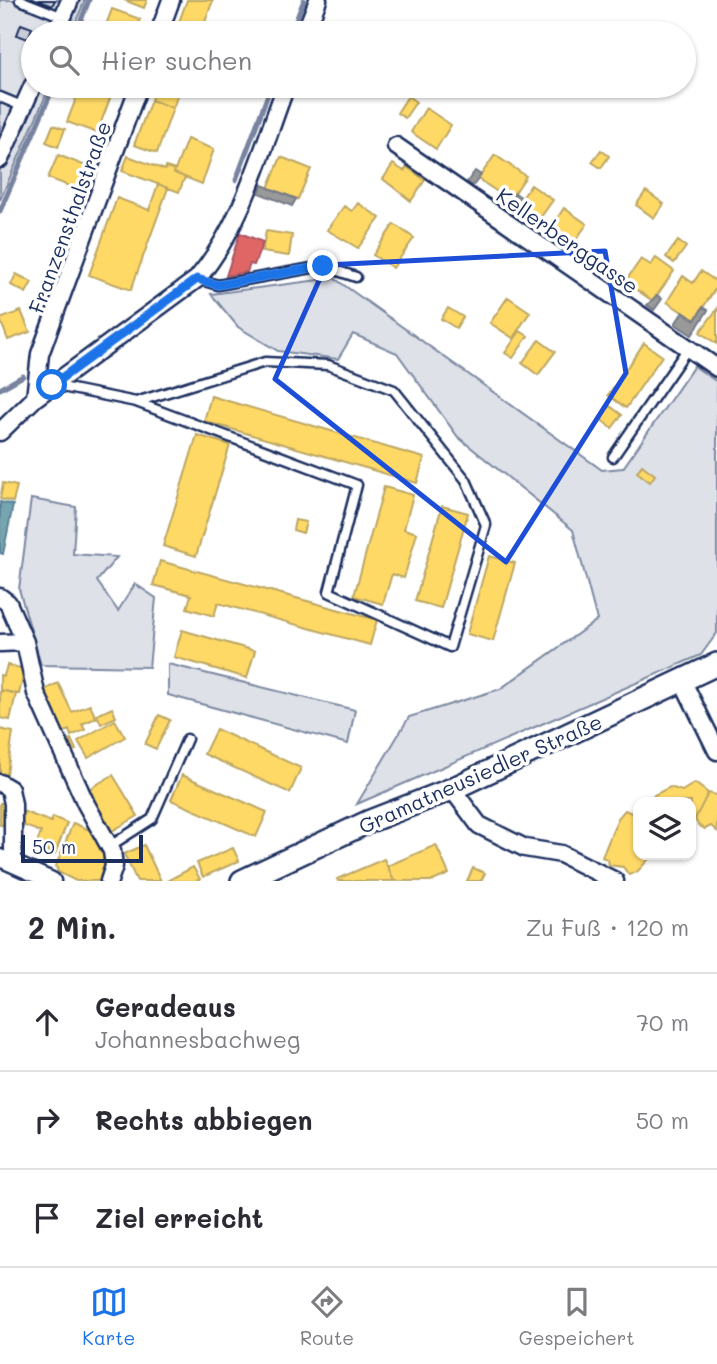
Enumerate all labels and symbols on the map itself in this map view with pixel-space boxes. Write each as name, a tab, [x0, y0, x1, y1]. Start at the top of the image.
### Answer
street label: Franzensthalstraße	[22, 117, 116, 317]
street label: Kellerberggasse	[492, 181, 644, 299]
route end	[307, 250, 338, 281]
route start	[36, 369, 67, 400]
street label: Gramatneusiedler Straße	[354, 707, 606, 839]
scale bar	[21, 832, 144, 864]

